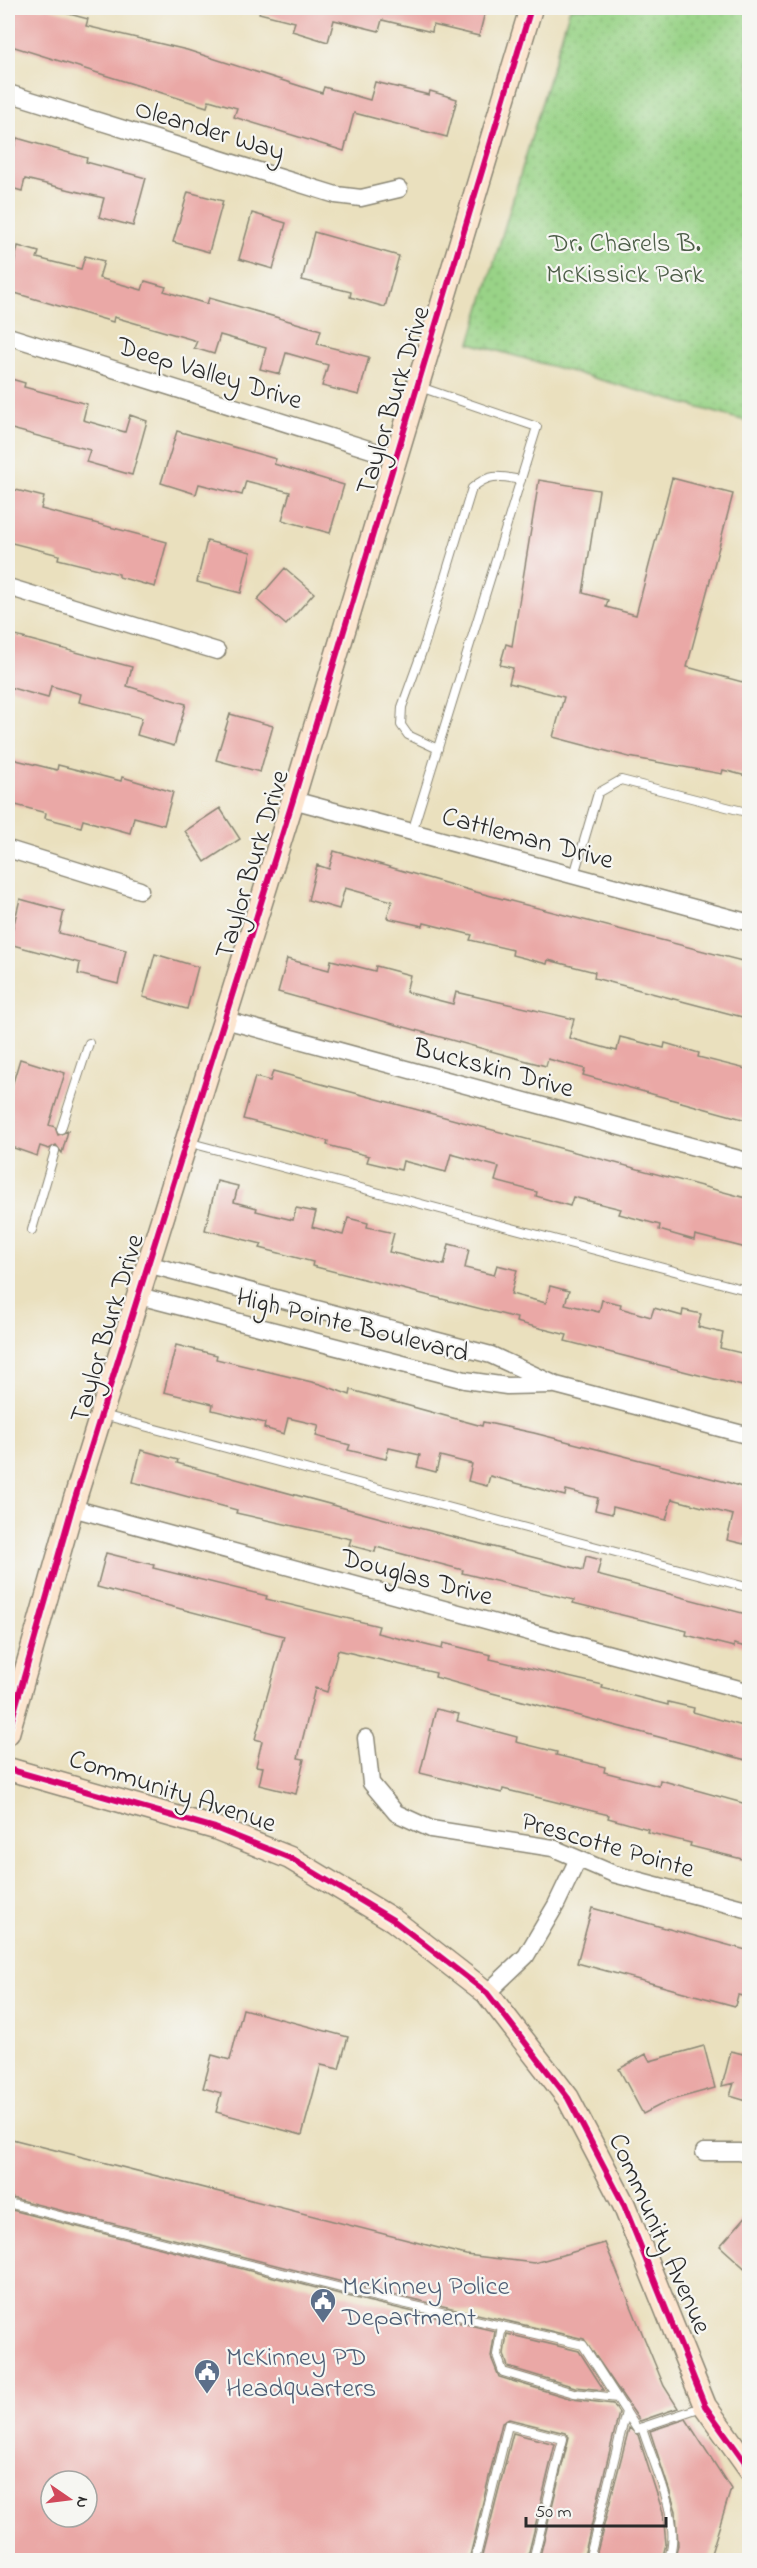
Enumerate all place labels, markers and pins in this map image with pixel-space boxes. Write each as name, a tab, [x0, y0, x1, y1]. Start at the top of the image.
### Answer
place label: McKinney Police Department	[341, 2268, 510, 2338]
public building icon: McKinney Police Department	[308, 2286, 338, 2324]
place label: McKinney PD Headquarters	[226, 2339, 376, 2409]
public building icon: McKinney PD Headquarters	[192, 2357, 222, 2395]

